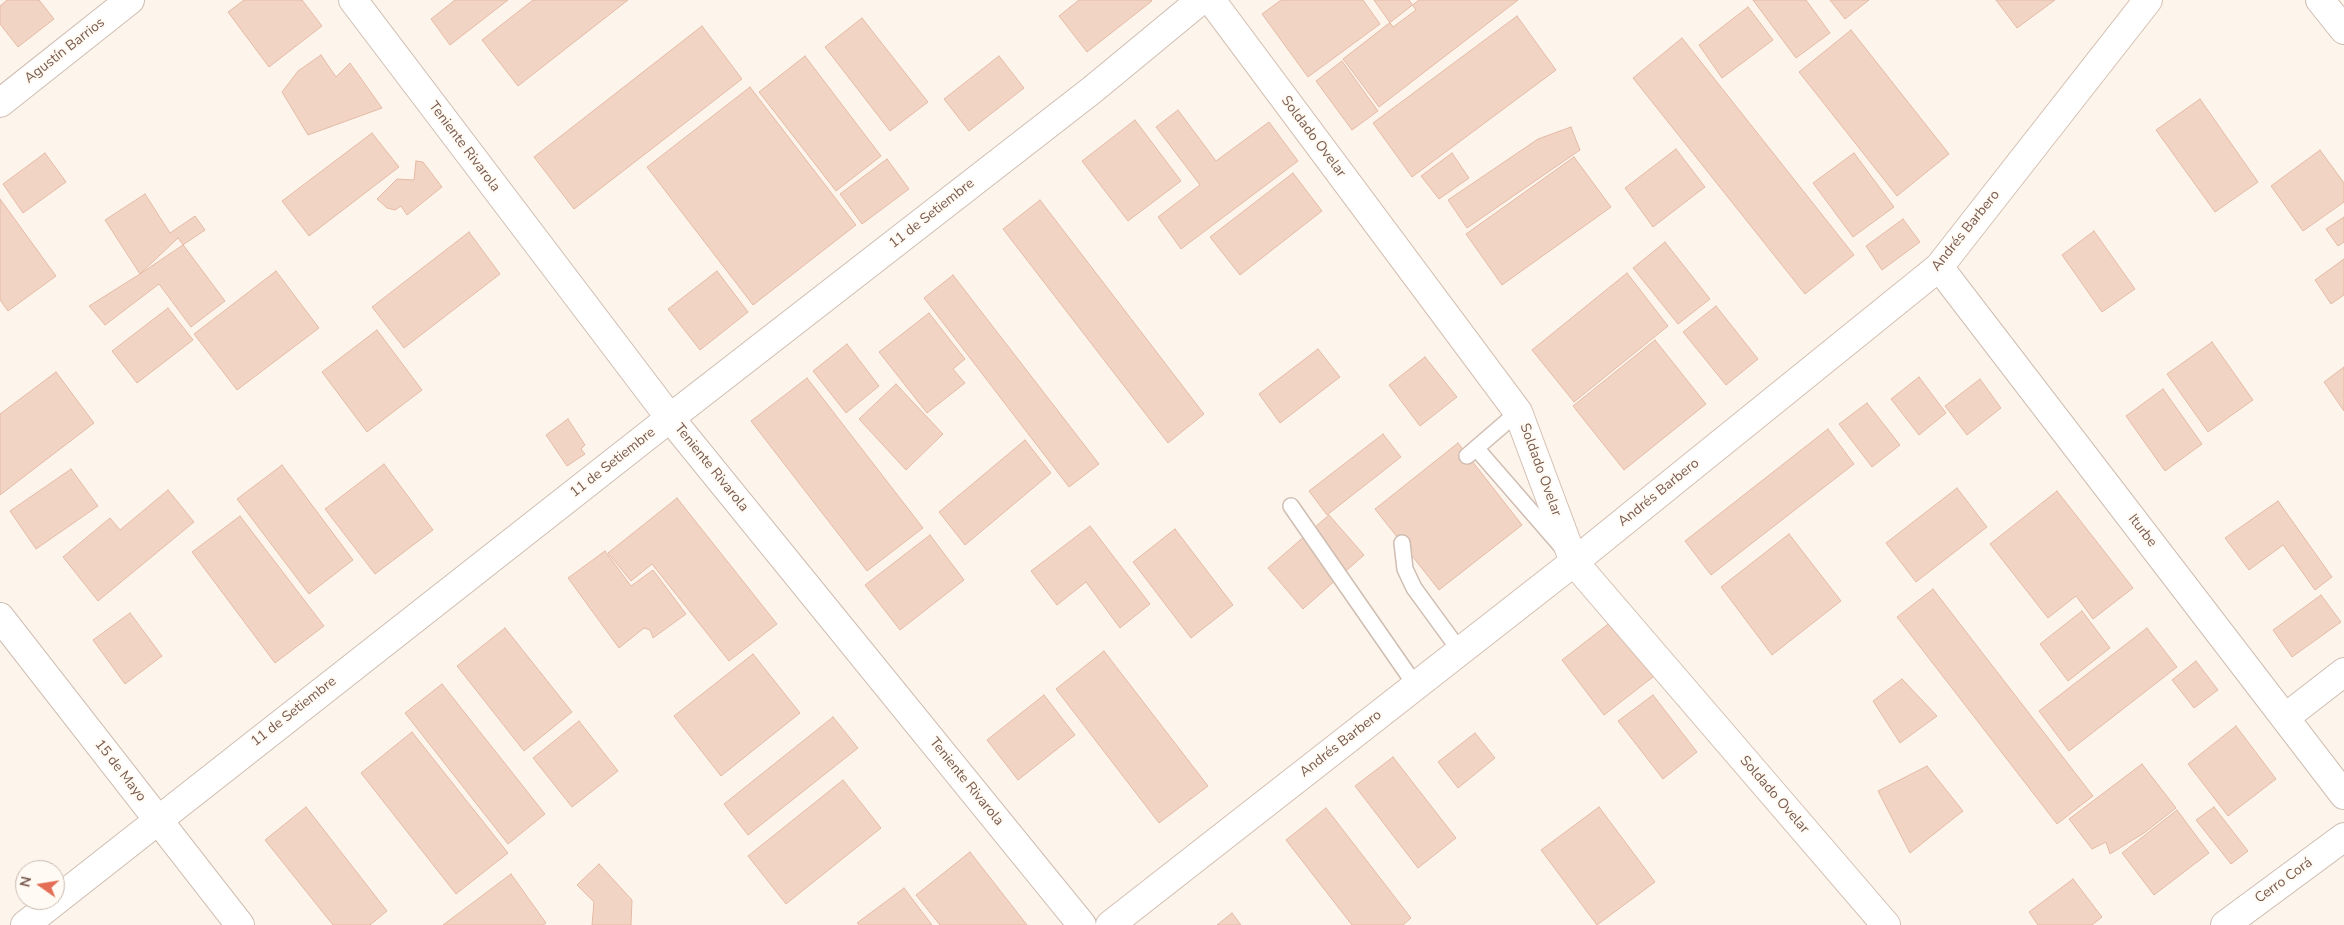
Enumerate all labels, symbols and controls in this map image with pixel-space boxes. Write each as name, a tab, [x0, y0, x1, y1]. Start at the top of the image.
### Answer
street label: Agustín Barrios	[22, 14, 108, 88]
street label: Soldado Ovelar	[1277, 93, 1349, 181]
street label: Teniente Rivarola	[425, 99, 503, 195]
street label: 11 de Setiembre	[886, 175, 978, 253]
street label: Andrés Barbero	[1928, 187, 2004, 275]
street label: Teniente Rivarola	[670, 420, 752, 516]
street label: Soldado Ovelar	[1515, 421, 1565, 519]
street label: 11 de Setiembre	[567, 424, 659, 502]
street label: Andrés Barbero	[1615, 455, 1703, 531]
street label: Iturbe	[2124, 511, 2160, 551]
street label: 11 de Setiembre	[248, 673, 340, 751]
street label: Andrés Barbero	[1297, 707, 1385, 781]
street label: Teniente Rivarola	[925, 734, 1007, 830]
street label: 15 de Mayo	[91, 737, 149, 805]
street label: Soldado Ovelar	[1736, 753, 1812, 837]
street label: Cerro Corá	[2252, 855, 2316, 907]
north arrow	[15, 860, 65, 910]
text: N	[15, 875, 36, 889]

